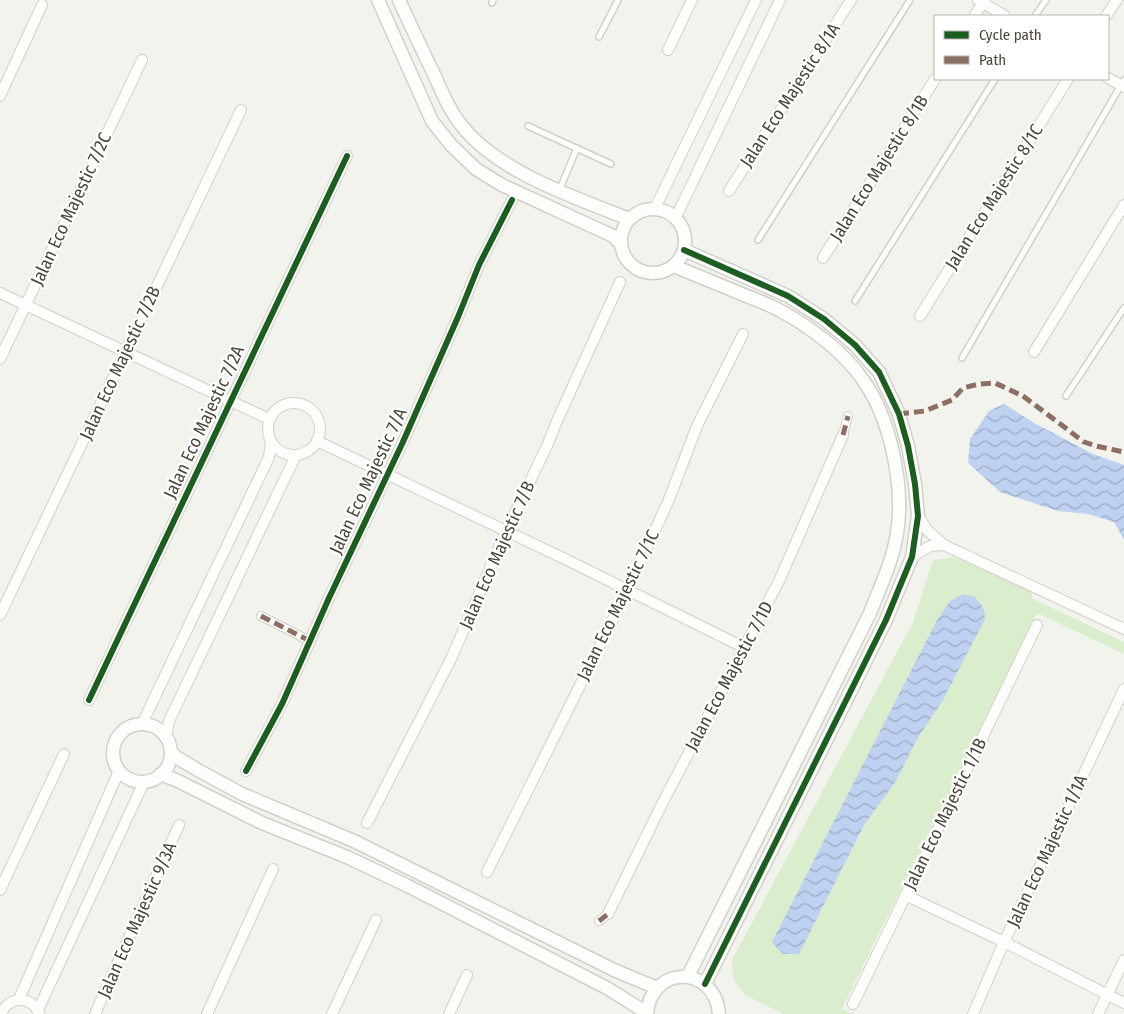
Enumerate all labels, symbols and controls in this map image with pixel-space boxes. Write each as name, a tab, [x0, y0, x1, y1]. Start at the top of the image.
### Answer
legend	[934, 15, 1109, 80]
street label: Jalan Eco Majestic 8/1A	[735, 18, 845, 171]
text: Cycle path	[979, 26, 1042, 44]
text: Path	[979, 51, 1006, 69]
street label: Jalan Eco Majestic 8/1B	[825, 91, 933, 245]
street label: Jalan Eco Majestic 8/1C	[940, 120, 1048, 274]
street label: Jalan Eco Majestic 7/2C	[26, 129, 116, 289]
street label: Jalan Eco Majestic 7/2B	[75, 283, 165, 443]
street label: Jalan Eco Majestic 7/2A	[159, 341, 249, 502]
street label: Jalan Eco Majestic 7/A	[324, 404, 412, 558]
street label: Jalan Eco Majestic 7/B	[454, 477, 540, 632]
street label: Jalan Eco Majestic 7/1C	[572, 526, 664, 684]
street label: Jalan Eco Majestic 7/1D	[680, 597, 778, 755]
street label: Jalan Eco Majestic 1/1B	[899, 734, 991, 893]
street label: Jalan Eco Majestic 1/1A	[1002, 771, 1092, 931]
street label: Jalan Eco Majestic 9/3A	[93, 838, 181, 1001]

